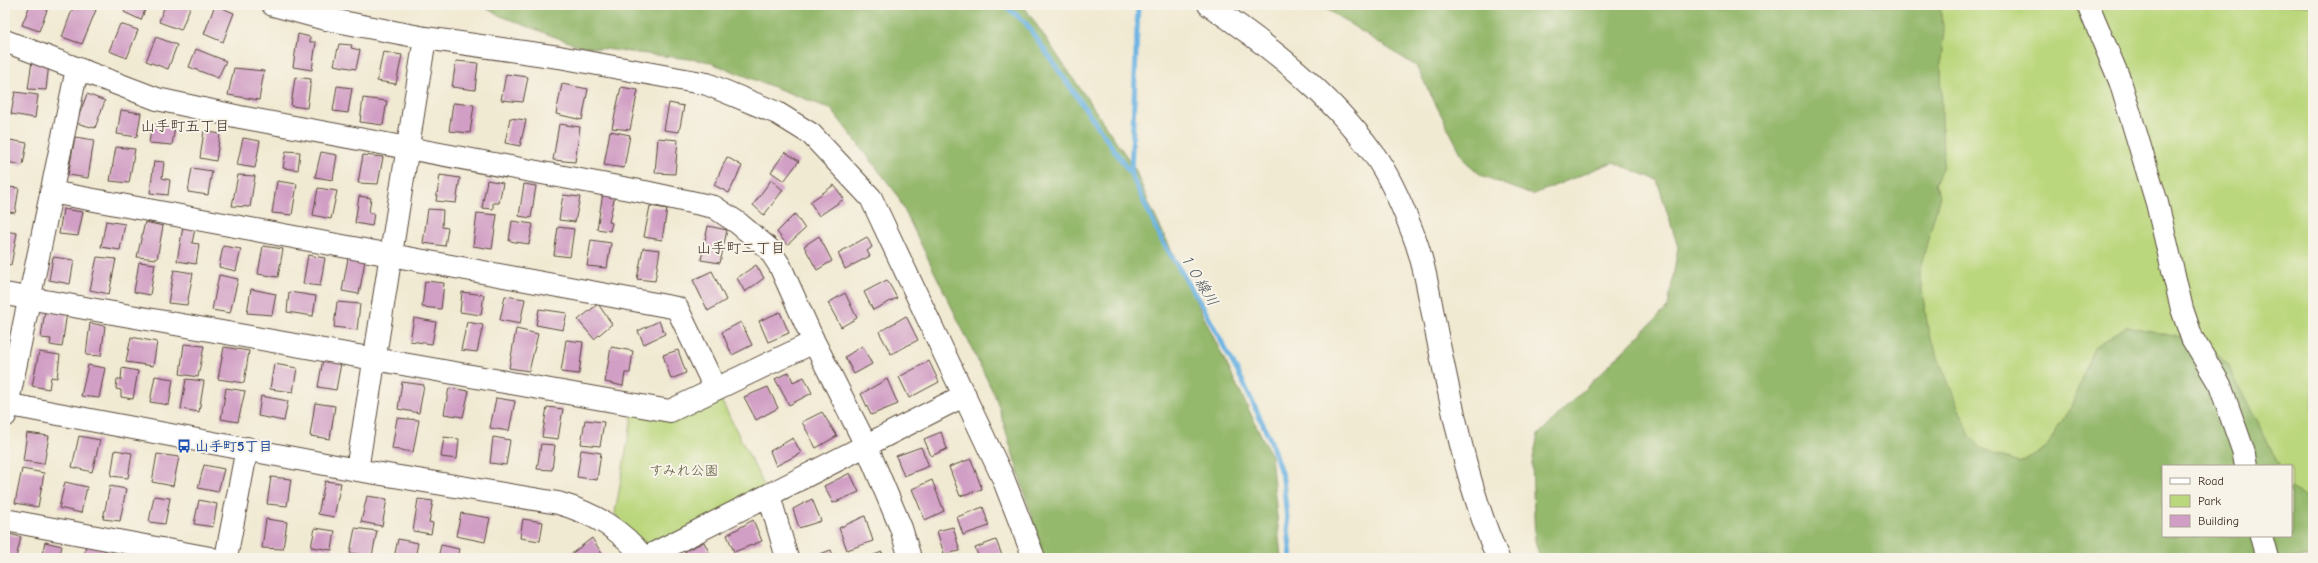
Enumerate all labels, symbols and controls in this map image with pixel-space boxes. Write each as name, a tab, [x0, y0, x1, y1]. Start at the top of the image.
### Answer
district label: 山手町五丁目	[140, 117, 230, 135]
district label: 山手町二丁目	[696, 239, 786, 257]
water label: １０線川	[1176, 249, 1222, 309]
bus stop icon: 山手町5丁目	[176, 438, 192, 454]
place label: 山手町5丁目	[195, 438, 272, 455]
park label: すみれ公園	[650, 462, 718, 479]
legend	[2162, 465, 2292, 537]
text: Road	[2198, 474, 2224, 488]
text: Park	[2198, 494, 2221, 508]
text: Building	[2198, 514, 2239, 528]

